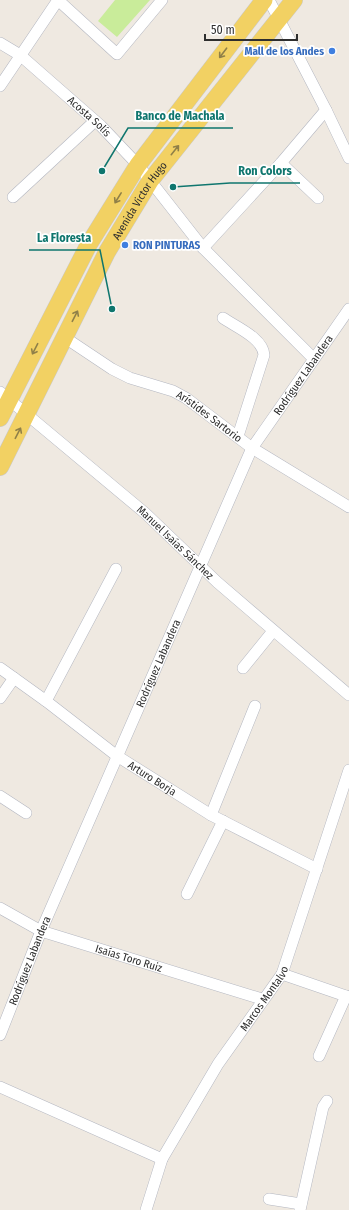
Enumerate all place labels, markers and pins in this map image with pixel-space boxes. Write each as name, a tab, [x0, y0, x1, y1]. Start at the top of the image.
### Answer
place label: Mall de los Andes	[245, 45, 324, 58]
marker: Mall de los Andes	[327, 46, 337, 56]
callout: Banco de Machala	[128, 104, 233, 128]
callout: Ron Colors	[230, 159, 300, 183]
callout: La Floresta	[29, 226, 100, 250]
place label: RON PINTURAS	[133, 239, 200, 252]
marker: RON PINTURAS	[120, 240, 130, 250]

